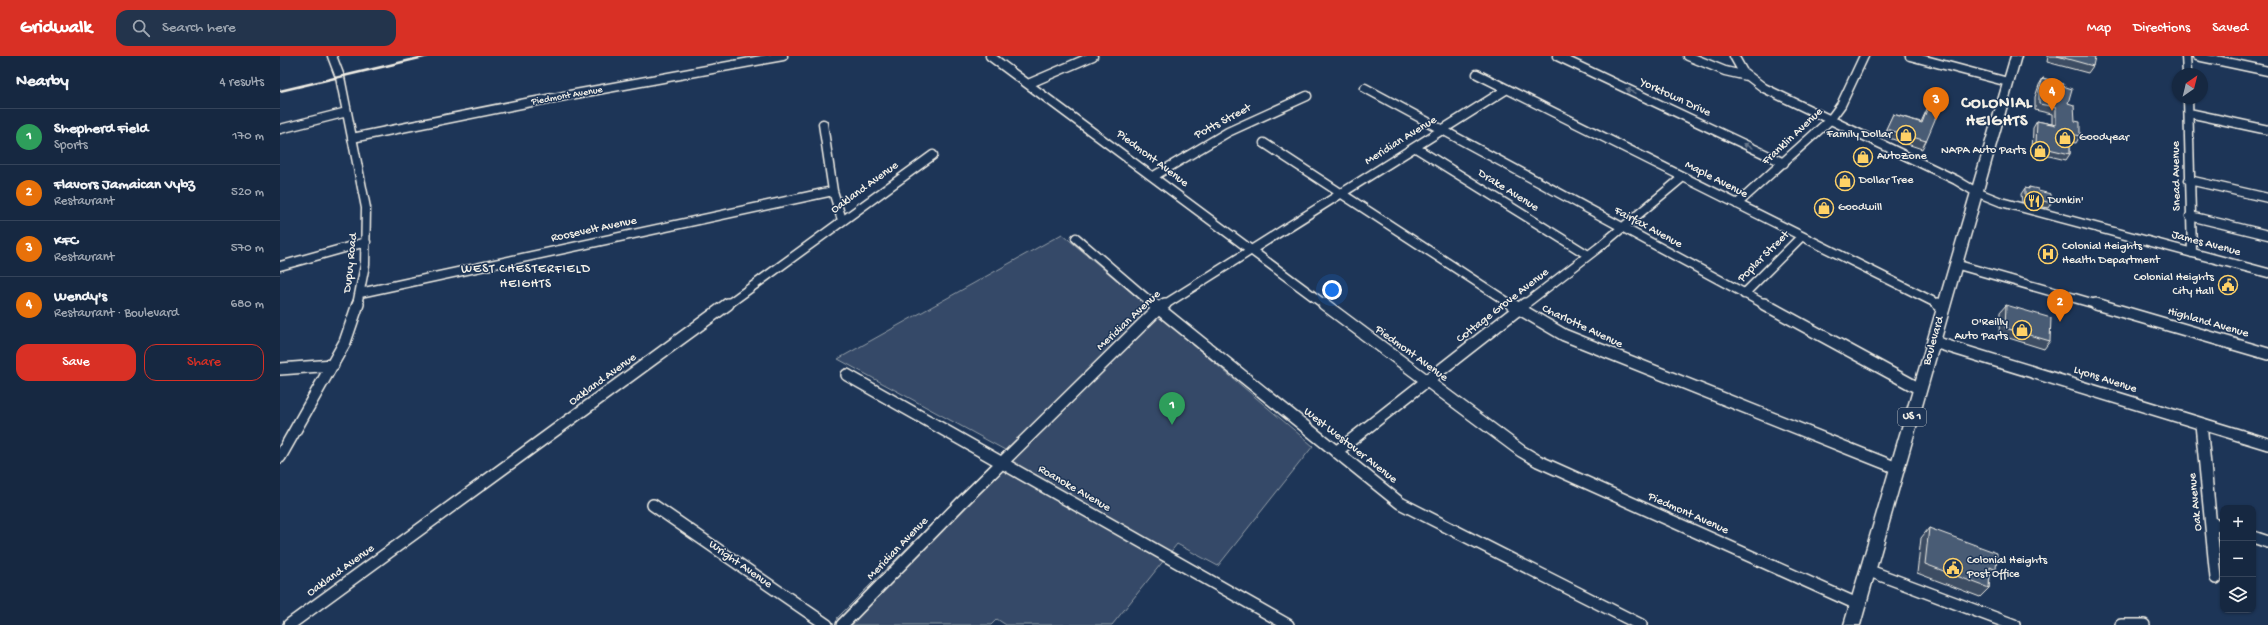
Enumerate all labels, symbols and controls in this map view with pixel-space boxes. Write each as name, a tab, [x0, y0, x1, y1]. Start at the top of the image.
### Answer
search box	[116, 10, 396, 46]
text: Gridwalk	[20, 17, 92, 40]
icon: search	[130, 17, 152, 39]
text: Search here	[162, 19, 236, 37]
text: Map	[2087, 20, 2111, 37]
text: Directions	[2133, 20, 2190, 37]
text: Saved	[2212, 20, 2248, 37]
north arrow	[2172, 68, 2208, 104]
text: Nearby	[16, 72, 69, 92]
text: 4 results	[220, 75, 264, 90]
street label: Yorktown Drive	[1636, 75, 1713, 121]
pin: 4	[2039, 78, 2065, 111]
street label: Piedmont Avenue	[529, 84, 604, 108]
pin: 3	[1923, 87, 1949, 120]
one-way arrow	[1625, 88, 1636, 94]
district label: COLONIAL HEIGHTS	[1960, 95, 2033, 132]
street label: Potts Street	[1192, 101, 1255, 143]
street label: Franklin Avenue	[1759, 105, 1827, 169]
street label: Meridian Avenue	[1362, 113, 1440, 169]
text: Shepherd Field	[54, 120, 148, 138]
shop icon: Family Dollar	[1895, 124, 1917, 146]
street label: Piedmont Avenue	[1112, 127, 1191, 191]
shop icon: Goodyear	[2054, 127, 2076, 149]
place label: Family Dollar	[1825, 128, 1894, 142]
text: 1	[26, 129, 32, 144]
text: 170 m	[232, 129, 264, 144]
place label: Goodyear	[2079, 131, 2131, 145]
text: Sports	[54, 138, 88, 153]
shop icon: NAPA Auto Parts	[2029, 140, 2051, 162]
street label: Snead Avenue	[2169, 140, 2185, 211]
one-way arrow	[1743, 143, 1754, 149]
place label: NAPA Auto Parts	[1941, 144, 2027, 158]
shop icon: AutoZone	[1852, 146, 1874, 168]
place label: AutoZone	[1877, 150, 1928, 164]
street label: Oakland Avenue	[828, 158, 902, 217]
street label: Maple Avenue	[1682, 158, 1750, 202]
street label: Drake Avenue	[1474, 166, 1542, 216]
shop icon: Dollar Tree	[1834, 170, 1856, 192]
place label: Dollar Tree	[1858, 174, 1914, 188]
text: Flavors Jamaican Vybz	[54, 176, 195, 194]
text: 2	[26, 185, 32, 200]
text: 520 m	[231, 185, 264, 200]
restaurant icon: Dunkin'	[2023, 190, 2045, 212]
text: Restaurant	[54, 194, 114, 209]
place label: Dunkin'	[2047, 194, 2084, 208]
shop icon: Goodwill	[1813, 197, 1835, 219]
place label: Goodwill	[1838, 201, 1883, 215]
street label: Fairfax Avenue	[1611, 204, 1685, 252]
street label: Roosevelt Avenue	[550, 214, 639, 246]
street label: Poplar Street	[1735, 228, 1793, 286]
street label: James Avenue	[2170, 228, 2243, 260]
street label: Dupuy Road	[341, 231, 361, 295]
text: KFC	[54, 232, 78, 250]
place label: Colonial Heights Health Department	[2062, 240, 2161, 268]
text: 3	[26, 241, 32, 256]
text: 570 m	[231, 241, 264, 256]
hospital icon: Colonial Heights Health Department	[2037, 243, 2059, 265]
text: Restaurant	[54, 250, 114, 265]
district label: WEST CHESTERFIELD HEIGHTS	[461, 262, 591, 292]
street label: Cottage Grove Avenue	[1454, 265, 1553, 346]
place label: Colonial Heights City Hall	[2134, 271, 2215, 299]
public building icon: Colonial Heights City Hall	[2217, 274, 2239, 296]
your location	[1322, 280, 1342, 300]
street label: Meridian Avenue	[1094, 287, 1164, 354]
text: Wendy's	[54, 288, 107, 306]
pin: 2	[2047, 289, 2073, 322]
text: 4	[26, 297, 32, 312]
text: 680 m	[231, 297, 264, 312]
street label: Charlotte Avenue	[1539, 302, 1625, 352]
street label: Highland Avenue	[2166, 305, 2251, 341]
text: Restaurant · Boulevard	[54, 306, 179, 321]
street label: Boulevard	[1920, 314, 1948, 368]
place label: O'Reilly Auto Parts	[1954, 316, 2009, 344]
shop icon: O'Reilly Auto Parts	[2011, 319, 2033, 341]
street label: Piedmont Avenue	[1371, 322, 1451, 386]
button: Save	[16, 344, 136, 381]
button: Share	[144, 344, 264, 381]
street label: Oakland Avenue	[566, 350, 640, 409]
street label: Lyons Avenue	[2072, 363, 2139, 397]
pin: 1	[1159, 392, 1185, 425]
street label: West Westover Avenue	[1300, 405, 1400, 487]
road number: US 1	[1898, 408, 1926, 426]
street label: Roanoke Avenue	[1035, 463, 1114, 516]
street label: Oak Avenue	[2186, 472, 2206, 532]
street label: Piedmont Avenue	[1645, 490, 1731, 538]
map controls	[2220, 505, 2256, 613]
button: +	[2220, 505, 2256, 541]
street label: Meridian Avenue	[864, 514, 932, 583]
street label: Wright Avenue	[706, 538, 775, 592]
street label: Oakland Avenue	[304, 541, 378, 600]
button: −	[2220, 541, 2256, 577]
place label: Colonial Heights Post Office	[1966, 554, 2048, 582]
public building icon: Colonial Heights Post Office	[1942, 557, 1964, 579]
button: layers	[2220, 577, 2256, 613]

